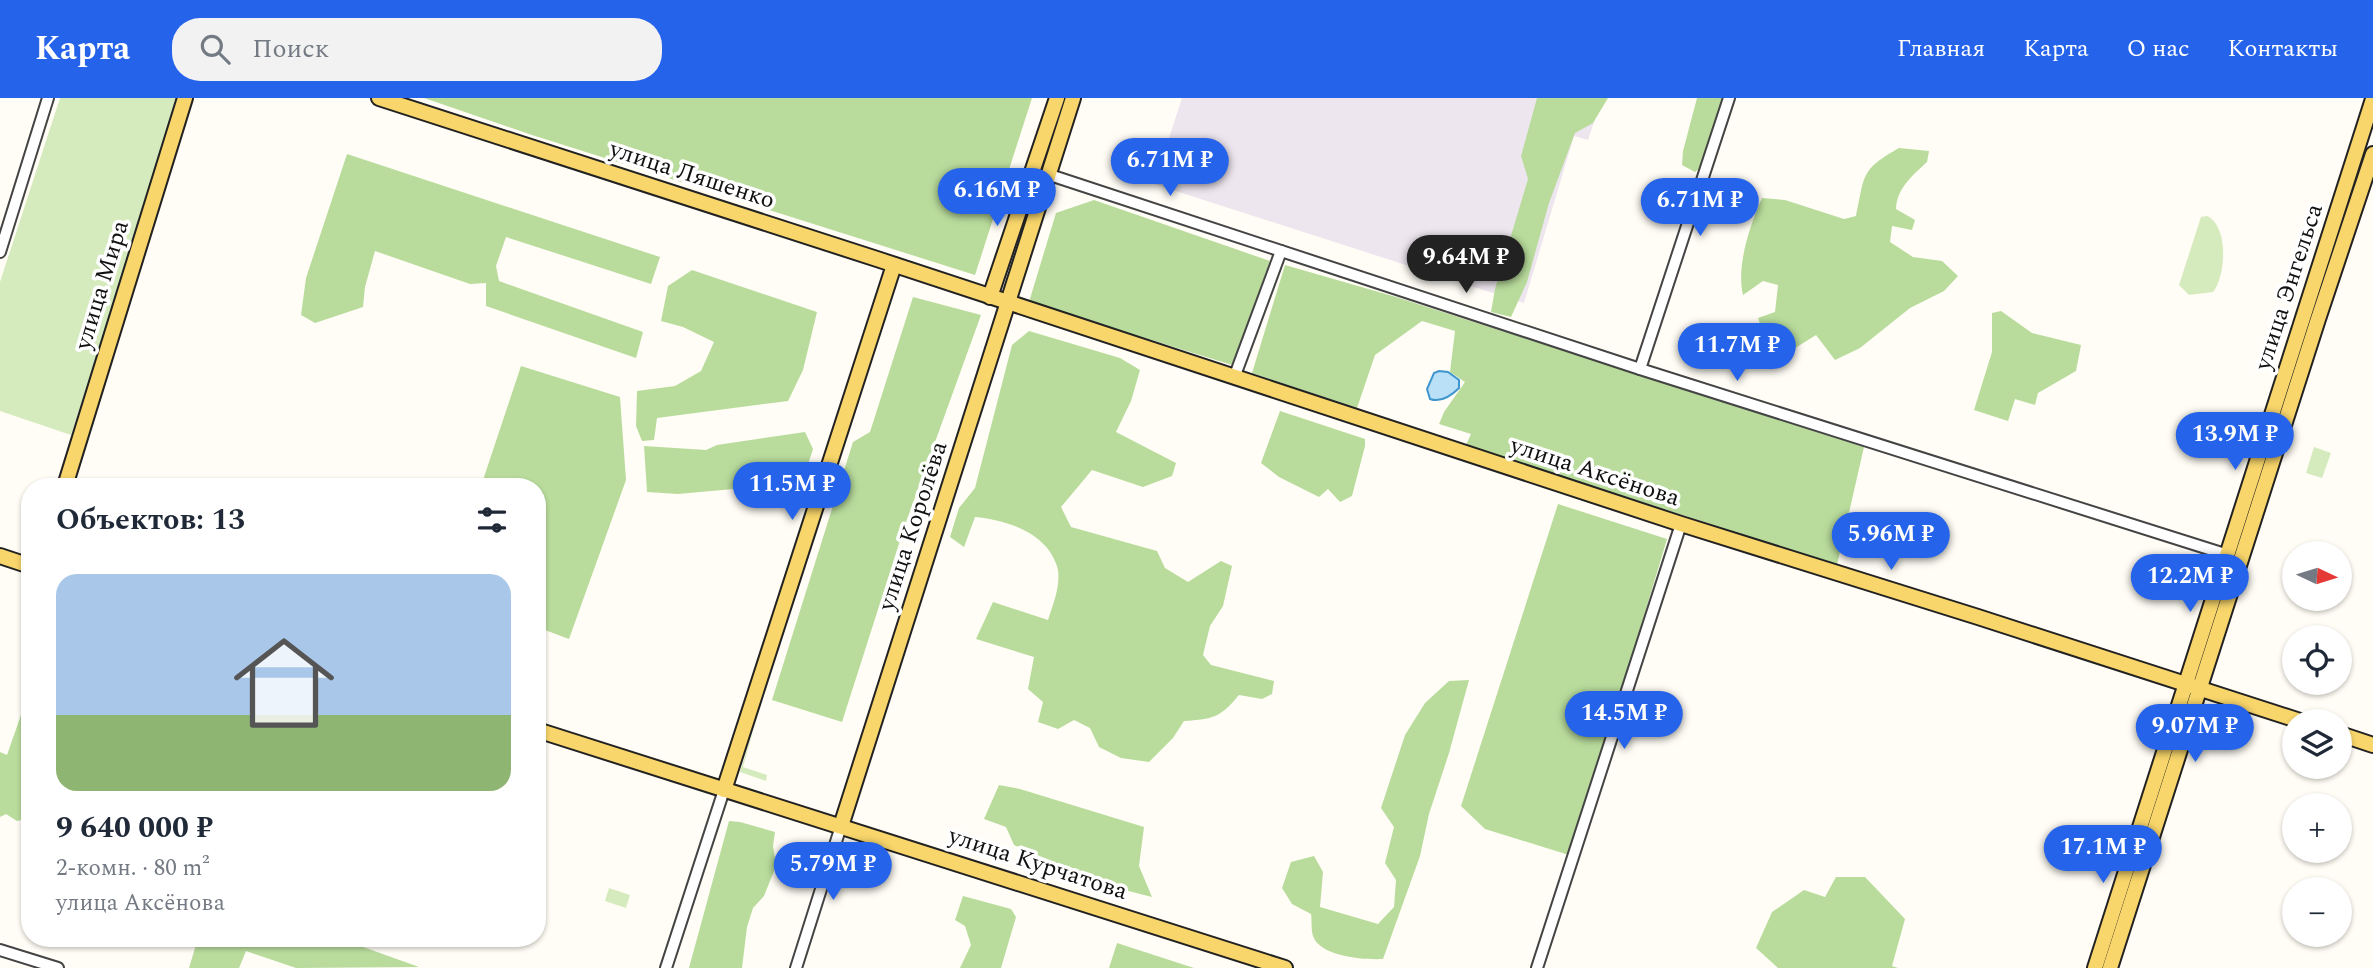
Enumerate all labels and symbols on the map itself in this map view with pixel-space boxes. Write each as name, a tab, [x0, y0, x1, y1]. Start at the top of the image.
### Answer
street label: улица Ляшенко	[604, 131, 779, 219]
pin: 6.71M ₽	[1105, 139, 1235, 198]
pin: 6.16M ₽	[932, 169, 1062, 228]
pin: 6.71M ₽	[1635, 178, 1765, 238]
street label: улица Энгельса	[2245, 199, 2333, 376]
street label: улица Мира	[65, 216, 139, 355]
pin: 9.64M ₽	[1401, 236, 1531, 295]
pin: 11.7M ₽	[1672, 324, 1802, 383]
pin: 13.9M ₽	[2170, 412, 2300, 472]
street label: улица Аксёнова	[1505, 427, 1685, 516]
street label: улица Королёва	[868, 436, 957, 616]
pin: 11.5M ₽	[727, 462, 857, 522]
pin: 5.96M ₽	[1826, 512, 1956, 572]
north arrow	[2282, 541, 2352, 611]
pin: 12.2M ₽	[2125, 554, 2255, 614]
pin: 14.5M ₽	[1559, 692, 1689, 751]
pin: 9.07M ₽	[2130, 704, 2260, 764]
street label: улица Курчатова	[943, 818, 1132, 910]
pin: 17.1M ₽	[2038, 826, 2168, 885]
pin: 5.79M ₽	[768, 842, 898, 902]

